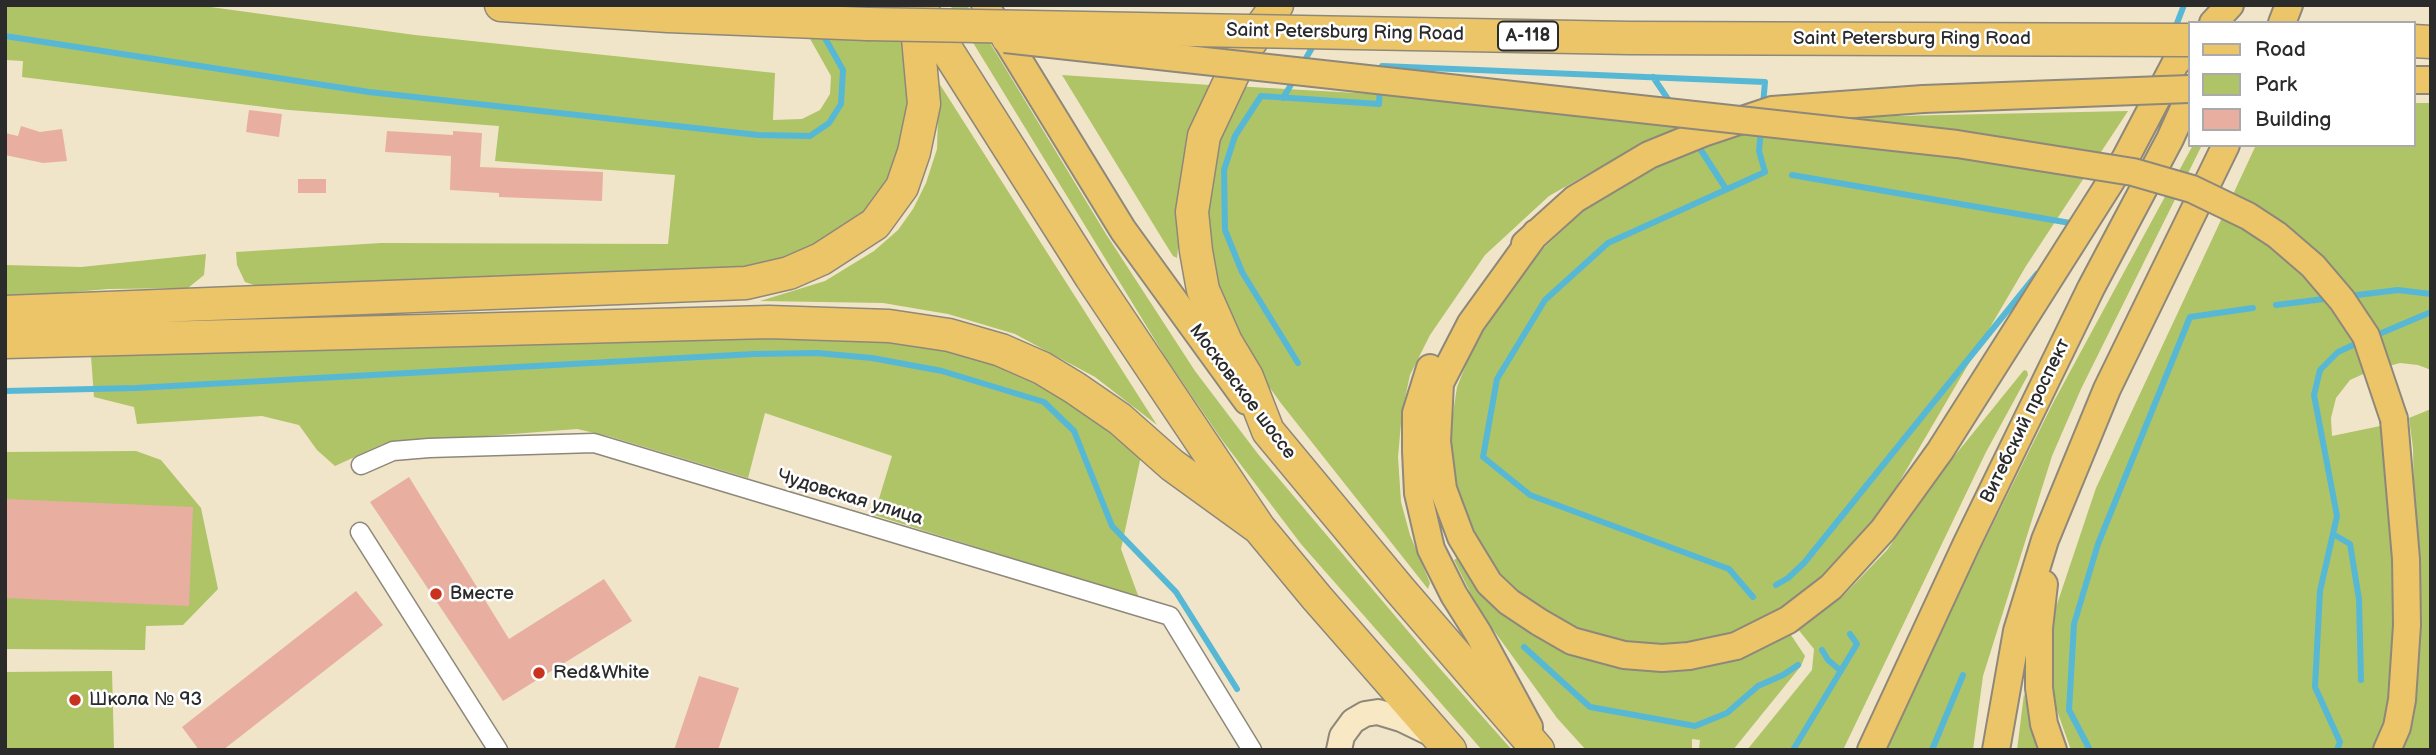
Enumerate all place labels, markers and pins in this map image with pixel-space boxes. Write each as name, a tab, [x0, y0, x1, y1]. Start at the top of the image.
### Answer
place label: Вместе	[450, 583, 514, 605]
marker: Вместе	[428, 586, 444, 602]
place label: Red&White	[553, 662, 649, 684]
marker: Red&White	[531, 665, 547, 681]
place label: Школа № 93	[89, 689, 202, 711]
marker: Школа № 93	[67, 692, 83, 708]

